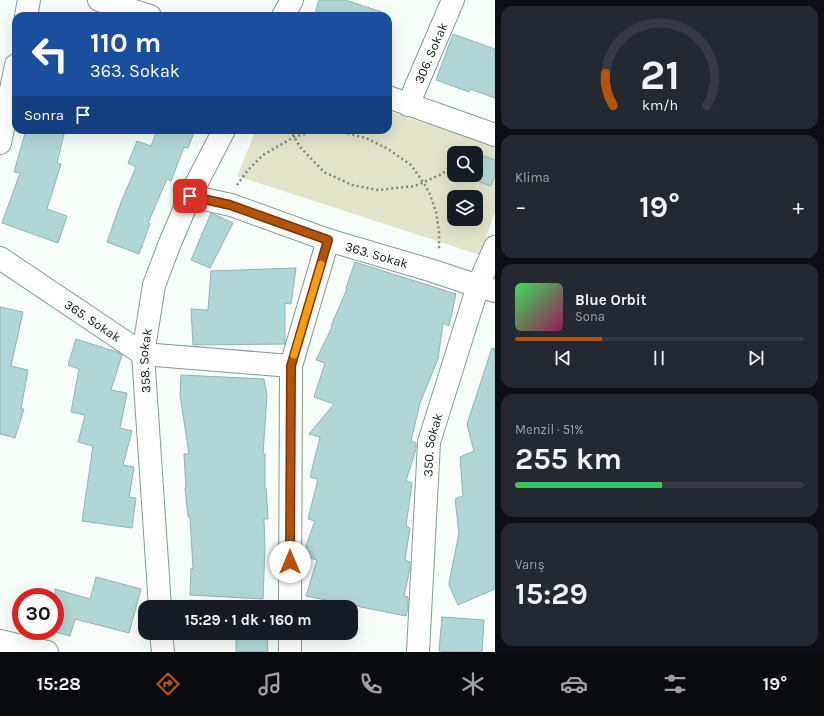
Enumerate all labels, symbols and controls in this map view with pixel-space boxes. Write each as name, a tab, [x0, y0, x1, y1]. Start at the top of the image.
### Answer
street label: 306. Sokak	[411, 20, 451, 86]
text: 110 m	[90, 26, 161, 59]
icon: left	[24, 28, 76, 80]
text: 21	[640, 50, 680, 98]
text: 363. Sokak	[90, 60, 180, 82]
text: km/h	[641, 96, 678, 113]
icon: arrive	[72, 104, 94, 126]
text: Sonra	[24, 106, 64, 124]
map controls	[447, 146, 483, 226]
button: search	[447, 146, 483, 182]
text: Klima	[515, 170, 550, 185]
pin	[173, 179, 207, 213]
icon: arrive	[179, 185, 201, 207]
text: 19°	[639, 189, 680, 225]
button: layers	[447, 190, 483, 226]
text: −	[515, 194, 527, 220]
text: +	[792, 194, 804, 220]
street label: 363. Sokak	[343, 238, 410, 271]
text: Blue Orbit	[575, 291, 647, 309]
street label: 365. Sokak	[62, 297, 124, 345]
text: Sona	[575, 309, 605, 324]
street label: 358. Sokak	[136, 327, 155, 394]
icon: previous	[552, 347, 574, 369]
icon: pause	[648, 347, 670, 369]
icon: next	[745, 347, 767, 369]
street label: 350. Sokak	[420, 411, 446, 477]
text: Menzil · 51%	[515, 422, 584, 437]
text: 255 km	[515, 441, 622, 477]
position arrow	[269, 541, 311, 583]
text: Varış	[515, 557, 544, 572]
text: 15:29	[515, 576, 588, 612]
speed limit sign: 30	[12, 588, 64, 640]
text: 15:29 · 1 dk · 160 m	[184, 611, 312, 629]
icon: directions	[154, 670, 182, 698]
icon: music	[256, 670, 284, 698]
icon: phone	[357, 670, 385, 698]
icon: climate	[459, 670, 487, 698]
icon: car	[560, 670, 588, 698]
icon: filters	[661, 670, 689, 698]
text: 15:28	[37, 673, 81, 695]
text: 19°	[763, 673, 787, 695]

